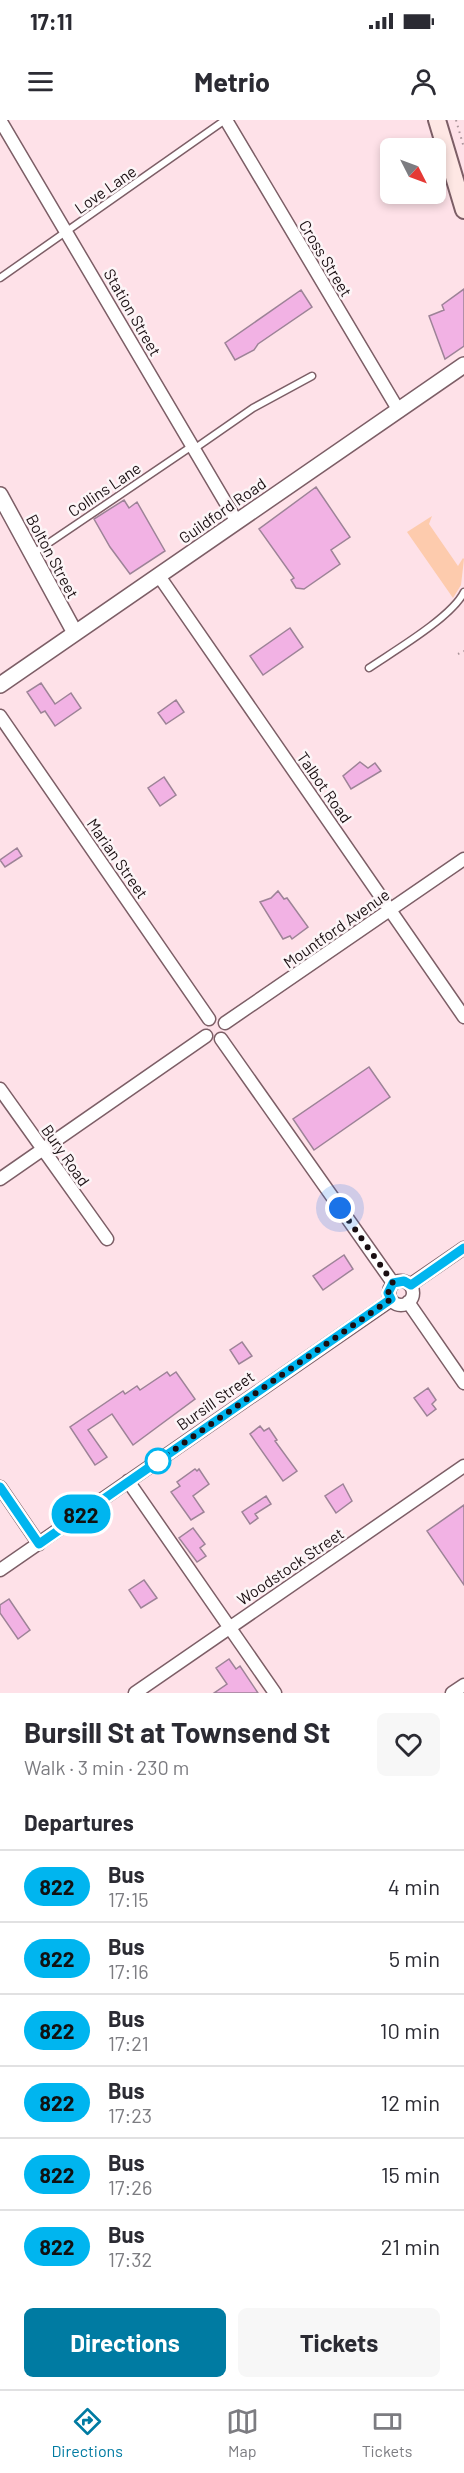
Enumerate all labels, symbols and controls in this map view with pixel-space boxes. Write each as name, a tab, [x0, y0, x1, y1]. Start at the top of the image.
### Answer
text: 17:11	[30, 8, 72, 34]
icon: menu	[24, 65, 57, 98]
text: Metrio	[194, 65, 270, 97]
icon: person	[407, 65, 440, 98]
north arrow	[380, 138, 446, 204]
map controls	[380, 138, 446, 204]
street label: Love Lane	[71, 161, 139, 217]
street label: Cross Street	[296, 216, 356, 300]
street label: Station Street	[100, 265, 166, 359]
street label: Collins Lane	[64, 458, 144, 520]
street label: Guildford Road	[175, 473, 269, 547]
street label: Bolton Street	[23, 511, 83, 601]
street label: Talbot Road	[294, 748, 356, 826]
street label: Marian Street	[83, 814, 153, 902]
street label: Mountford Avenue	[279, 884, 393, 972]
street label: Bury Road	[38, 1121, 94, 1189]
your location	[325, 1193, 355, 1223]
street label: Bursill Street	[173, 1366, 257, 1434]
unlabelled marker	[145, 1448, 171, 1474]
line badge: 822	[46, 1494, 116, 1534]
text: 822	[64, 1502, 98, 1527]
street label: Woodstock Street	[233, 1523, 347, 1609]
button: heart	[377, 1713, 440, 1776]
text: Bursill St at Townsend St	[24, 1715, 330, 1749]
text: Walk · 3 min · 230 m	[24, 1755, 189, 1779]
text: Departures	[24, 1809, 134, 1835]
text: Bus	[108, 1861, 145, 1887]
text: 4 min	[388, 1873, 440, 1899]
text: 822	[40, 1874, 74, 1899]
text: 17:15	[108, 1887, 149, 1911]
text: Bus	[108, 1933, 145, 1959]
text: 5 min	[389, 1945, 440, 1971]
text: 822	[40, 1946, 74, 1971]
text: 17:16	[108, 1959, 149, 1983]
text: Bus	[108, 2005, 145, 2031]
text: 10 min	[380, 2017, 440, 2043]
text: 822	[40, 2018, 74, 2043]
text: 17:21	[108, 2031, 149, 2055]
text: Bus	[108, 2077, 145, 2103]
text: 12 min	[380, 2089, 440, 2115]
text: 822	[40, 2090, 74, 2115]
text: 17:23	[108, 2103, 152, 2127]
text: Bus	[108, 2149, 145, 2175]
text: 15 min	[381, 2161, 440, 2187]
text: 822	[40, 2162, 74, 2187]
text: 17:26	[108, 2175, 152, 2199]
text: Bus	[108, 2221, 145, 2247]
text: 21 min	[381, 2233, 440, 2259]
text: 822	[40, 2234, 74, 2259]
text: 17:32	[108, 2247, 152, 2271]
button: Directions	[24, 2308, 226, 2377]
button: Tickets	[238, 2308, 440, 2377]
tab: Directions	[51, 2405, 123, 2460]
tab: Map	[226, 2405, 259, 2460]
tab: Tickets	[362, 2405, 413, 2460]

